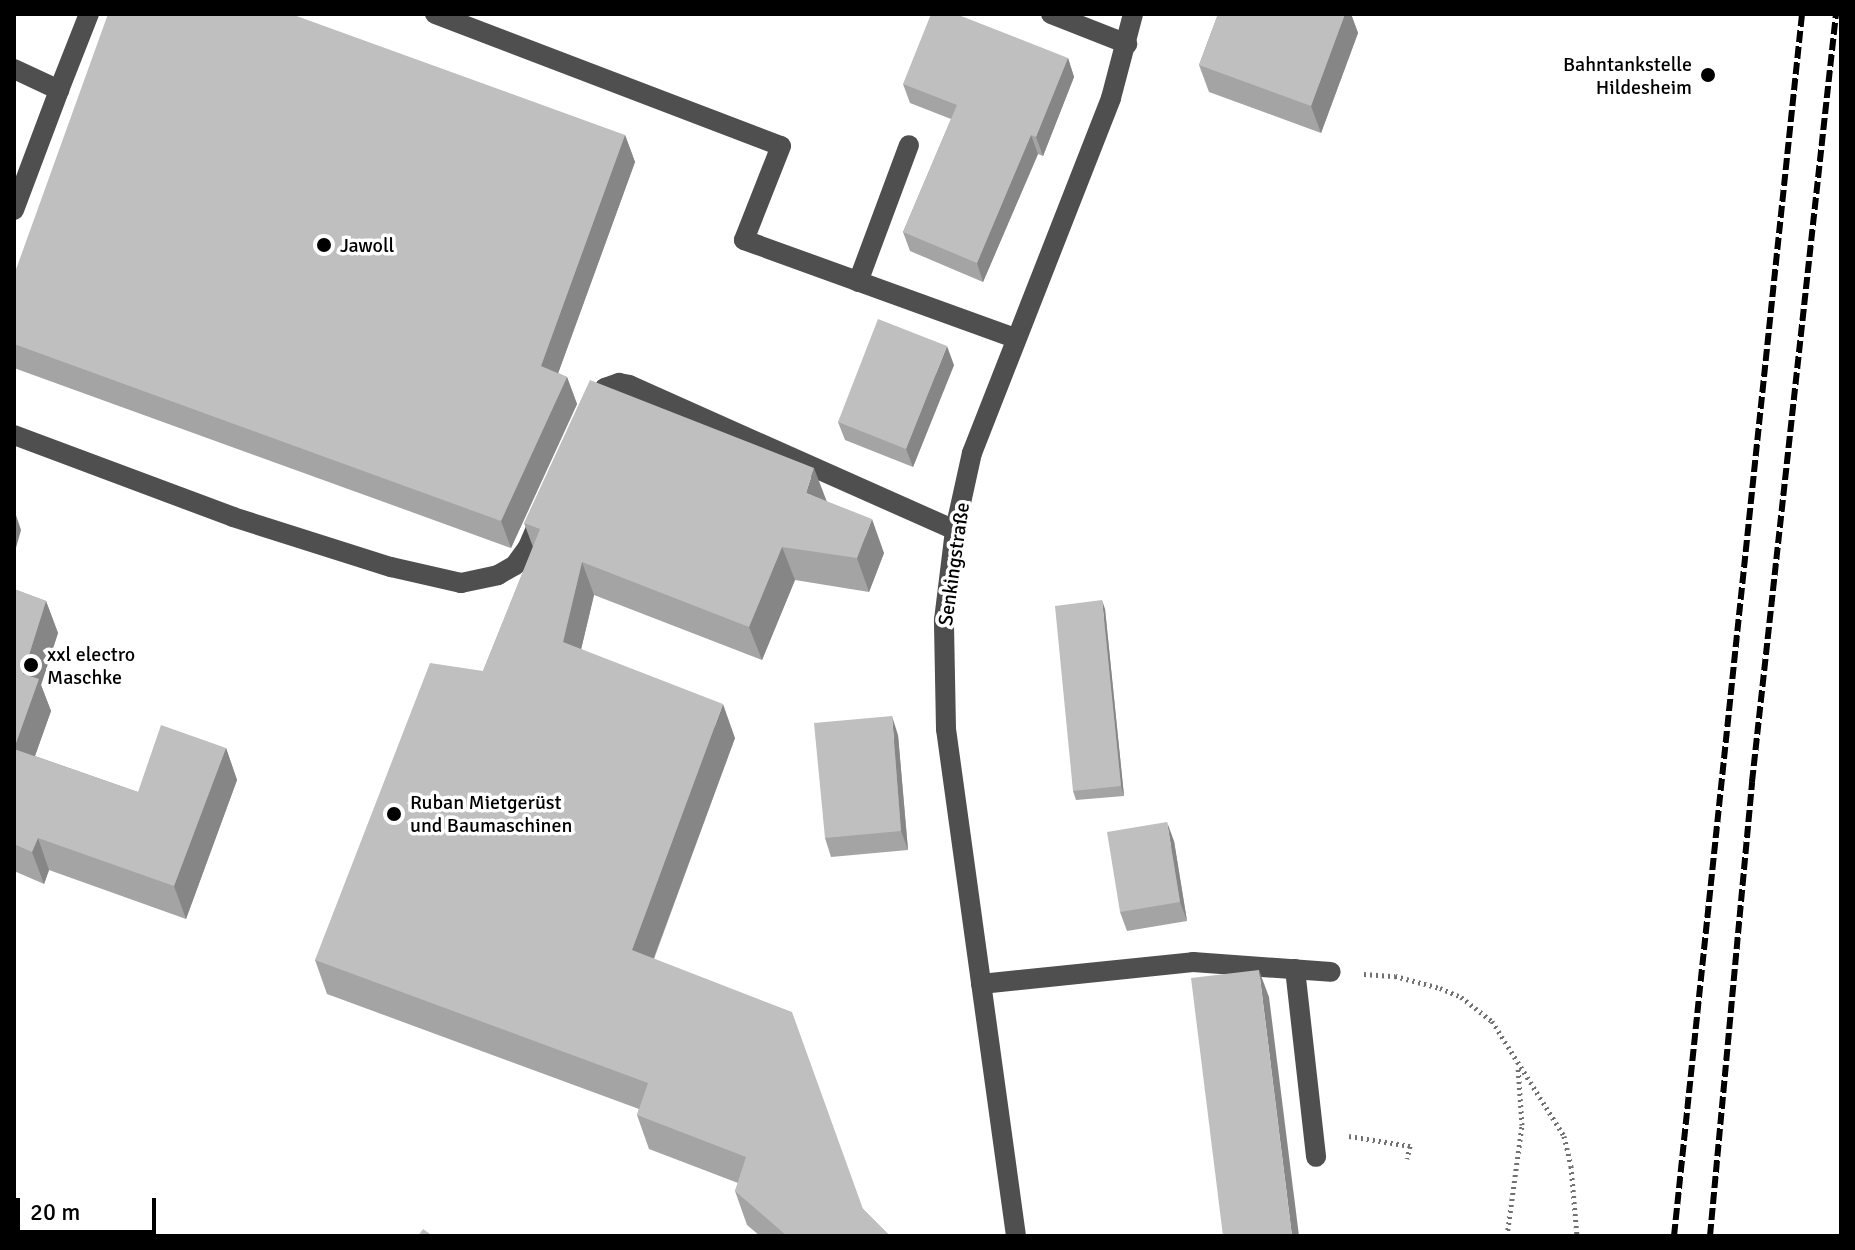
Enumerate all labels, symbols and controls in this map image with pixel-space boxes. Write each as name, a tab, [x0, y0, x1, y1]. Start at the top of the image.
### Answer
place label: Bahntankstelle Hildesheim	[1563, 52, 1692, 99]
marker: Bahntankstelle Hildesheim	[1699, 66, 1717, 84]
place label: Jawoll	[340, 233, 394, 257]
marker: Jawoll	[315, 236, 333, 254]
street label: Senkingstraße	[933, 501, 975, 627]
place label: xxl electro Maschke	[47, 642, 135, 689]
marker: xxl electro Maschke	[22, 656, 40, 674]
place label: Ruban Mietgerüst und Baumaschinen	[410, 790, 572, 837]
marker: Ruban Mietgerüst und Baumaschinen	[385, 805, 403, 823]
scale bar	[20, 1182, 160, 1232]
text: 20 m	[30, 1197, 80, 1227]

